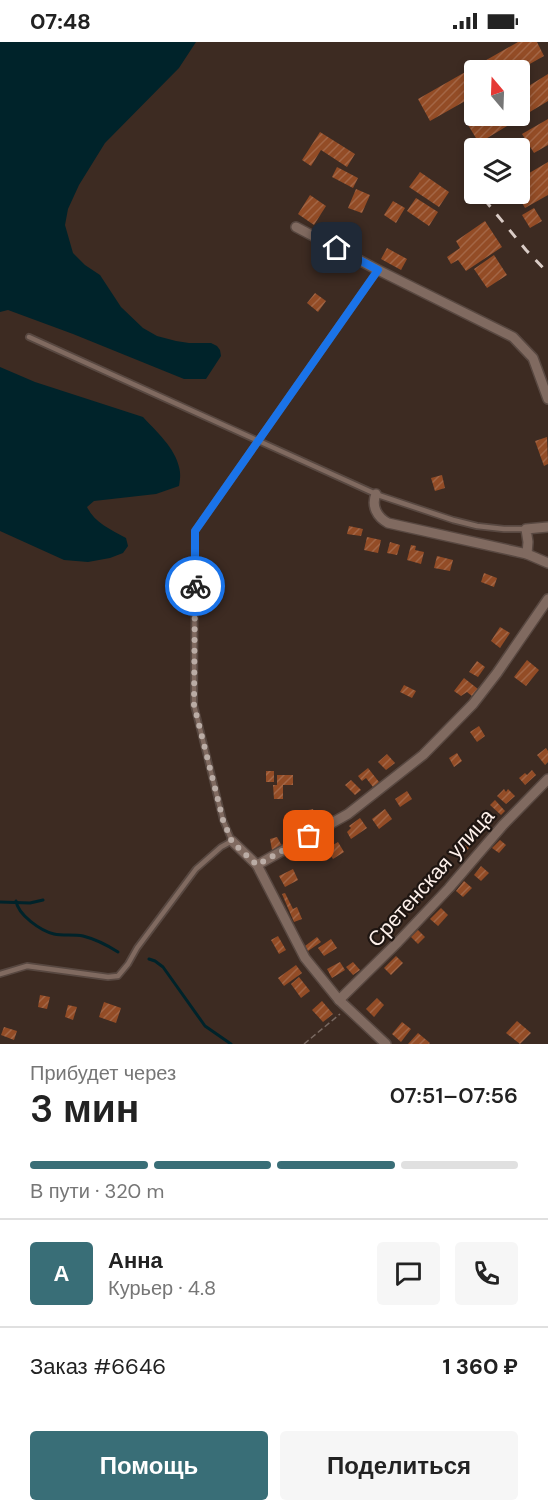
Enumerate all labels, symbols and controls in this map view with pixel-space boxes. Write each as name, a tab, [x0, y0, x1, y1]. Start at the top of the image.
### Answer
text: 07:48	[30, 7, 91, 36]
north arrow	[464, 60, 530, 126]
map controls	[464, 60, 530, 204]
button: layers	[464, 138, 530, 204]
pin	[311, 222, 362, 273]
icon: home	[320, 231, 353, 264]
courier	[165, 556, 225, 616]
icon: bike	[179, 570, 212, 603]
street label: Сретенская улица	[361, 803, 501, 953]
pin	[283, 810, 334, 861]
icon: bag	[292, 819, 325, 852]
text: Прибудет через	[30, 1060, 176, 1086]
text: 07:51–07:56	[390, 1081, 518, 1110]
text: 3 мин	[30, 1083, 139, 1134]
text: В пути · 320 m	[30, 1178, 164, 1204]
button: chat	[377, 1242, 440, 1305]
button: phone	[455, 1242, 518, 1305]
text: Анна	[108, 1246, 163, 1275]
text: А	[54, 1259, 69, 1288]
text: Курьер · 4.8	[108, 1275, 216, 1301]
text: Заказ #6646	[30, 1352, 166, 1381]
text: 1 360 ₽	[443, 1352, 518, 1381]
button: Помощь	[30, 1431, 268, 1500]
button: Поделиться	[280, 1431, 518, 1500]

